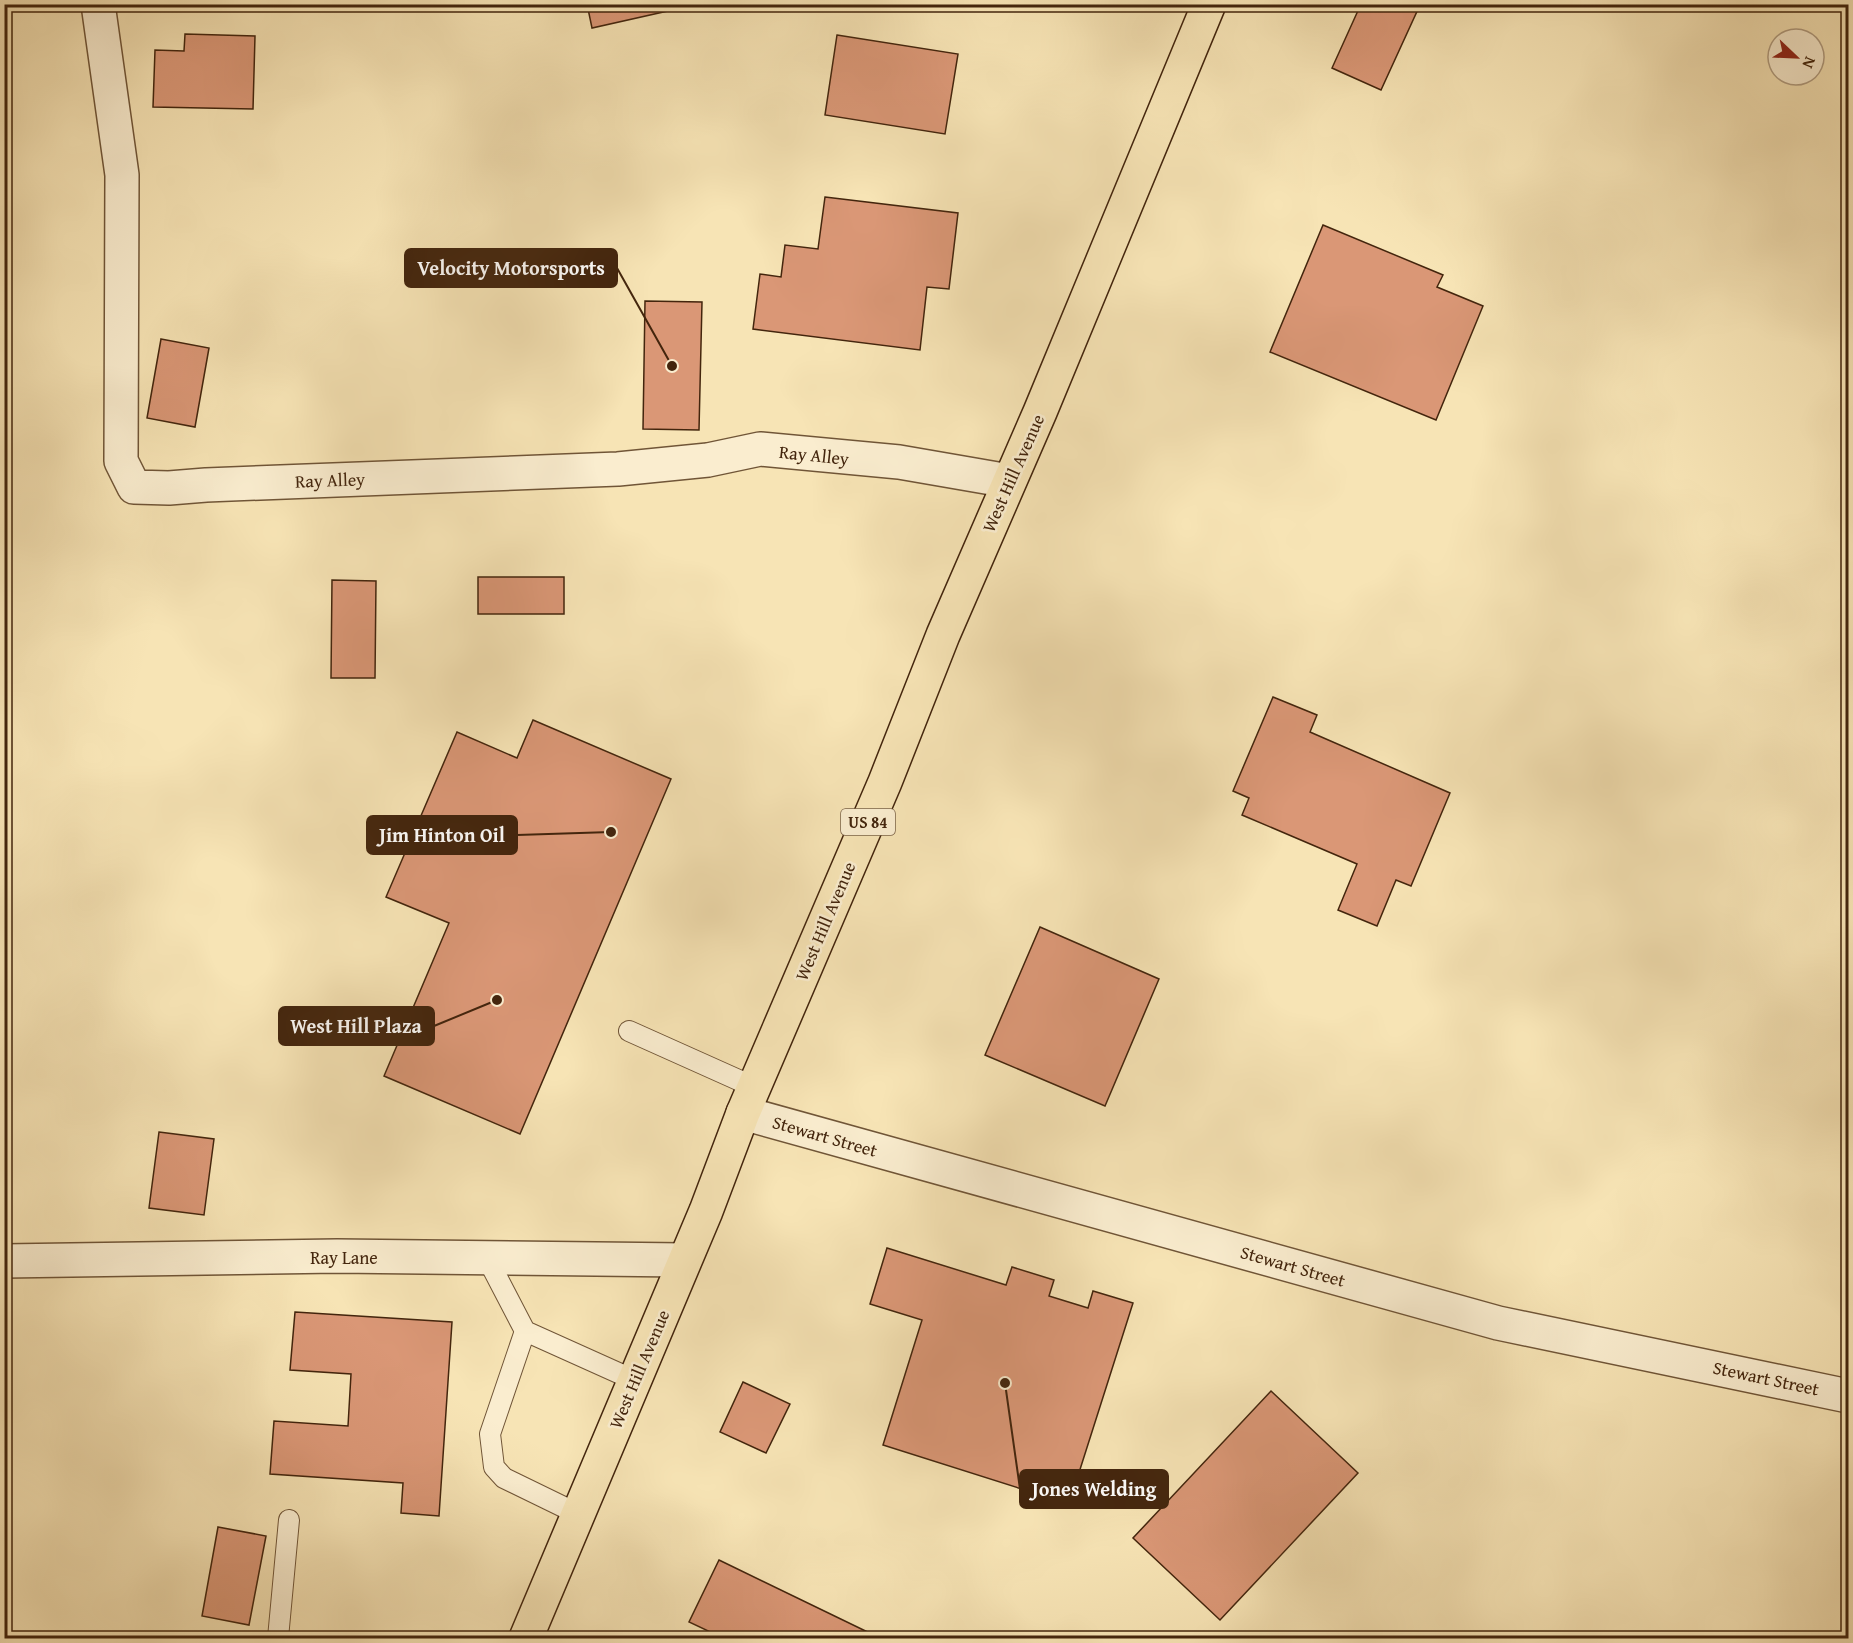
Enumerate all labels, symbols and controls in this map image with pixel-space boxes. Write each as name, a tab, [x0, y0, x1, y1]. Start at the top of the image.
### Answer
north arrow	[1766, 27, 1826, 87]
text: N	[1797, 53, 1823, 73]
callout: Velocity Motorsports	[405, 249, 617, 287]
text: Velocity Motorsports	[417, 253, 605, 282]
street label: West Hill Avenue	[975, 410, 1051, 536]
street label: Ray Alley	[778, 438, 850, 472]
street label: Ray Alley	[294, 465, 366, 495]
road number: US 84	[841, 809, 895, 835]
callout: Jim Hinton Oil	[367, 816, 517, 854]
text: Jim Hinton Oil	[376, 820, 505, 849]
street label: West Hill Avenue	[788, 857, 862, 985]
callout: West Hill Plaza	[279, 1007, 434, 1045]
text: West Hill Plaza	[290, 1011, 422, 1040]
street label: Stewart Street	[769, 1108, 881, 1164]
street label: Stewart Street	[1237, 1238, 1349, 1294]
street label: Ray Lane	[310, 1244, 378, 1271]
street label: West Hill Avenue	[602, 1305, 676, 1433]
street label: Stewart Street	[1710, 1354, 1822, 1403]
callout: Jones Welding	[1020, 1470, 1168, 1508]
text: Jones Welding	[1029, 1474, 1157, 1503]

